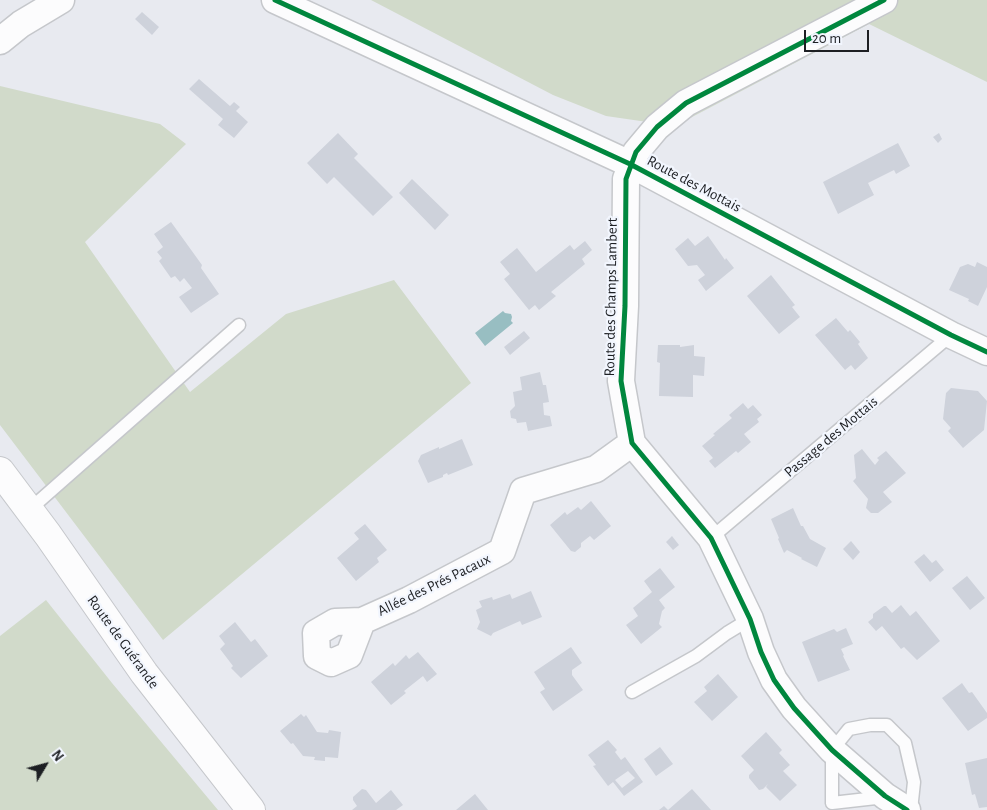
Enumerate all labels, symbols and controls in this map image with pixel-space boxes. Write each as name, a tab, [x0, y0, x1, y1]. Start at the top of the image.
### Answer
scale bar	[807, 20, 872, 52]
text: 20 m	[812, 31, 841, 46]
street label: Route des Mottais	[644, 152, 744, 216]
street label: Route des Champs Lambert	[601, 217, 621, 377]
street label: Passage des Mottais	[781, 393, 881, 481]
street label: Allée des Prés Pacaux	[375, 550, 493, 620]
street label: Route de Guérande	[83, 592, 163, 692]
north arrow	[20, 740, 70, 790]
text: N	[48, 748, 65, 764]

